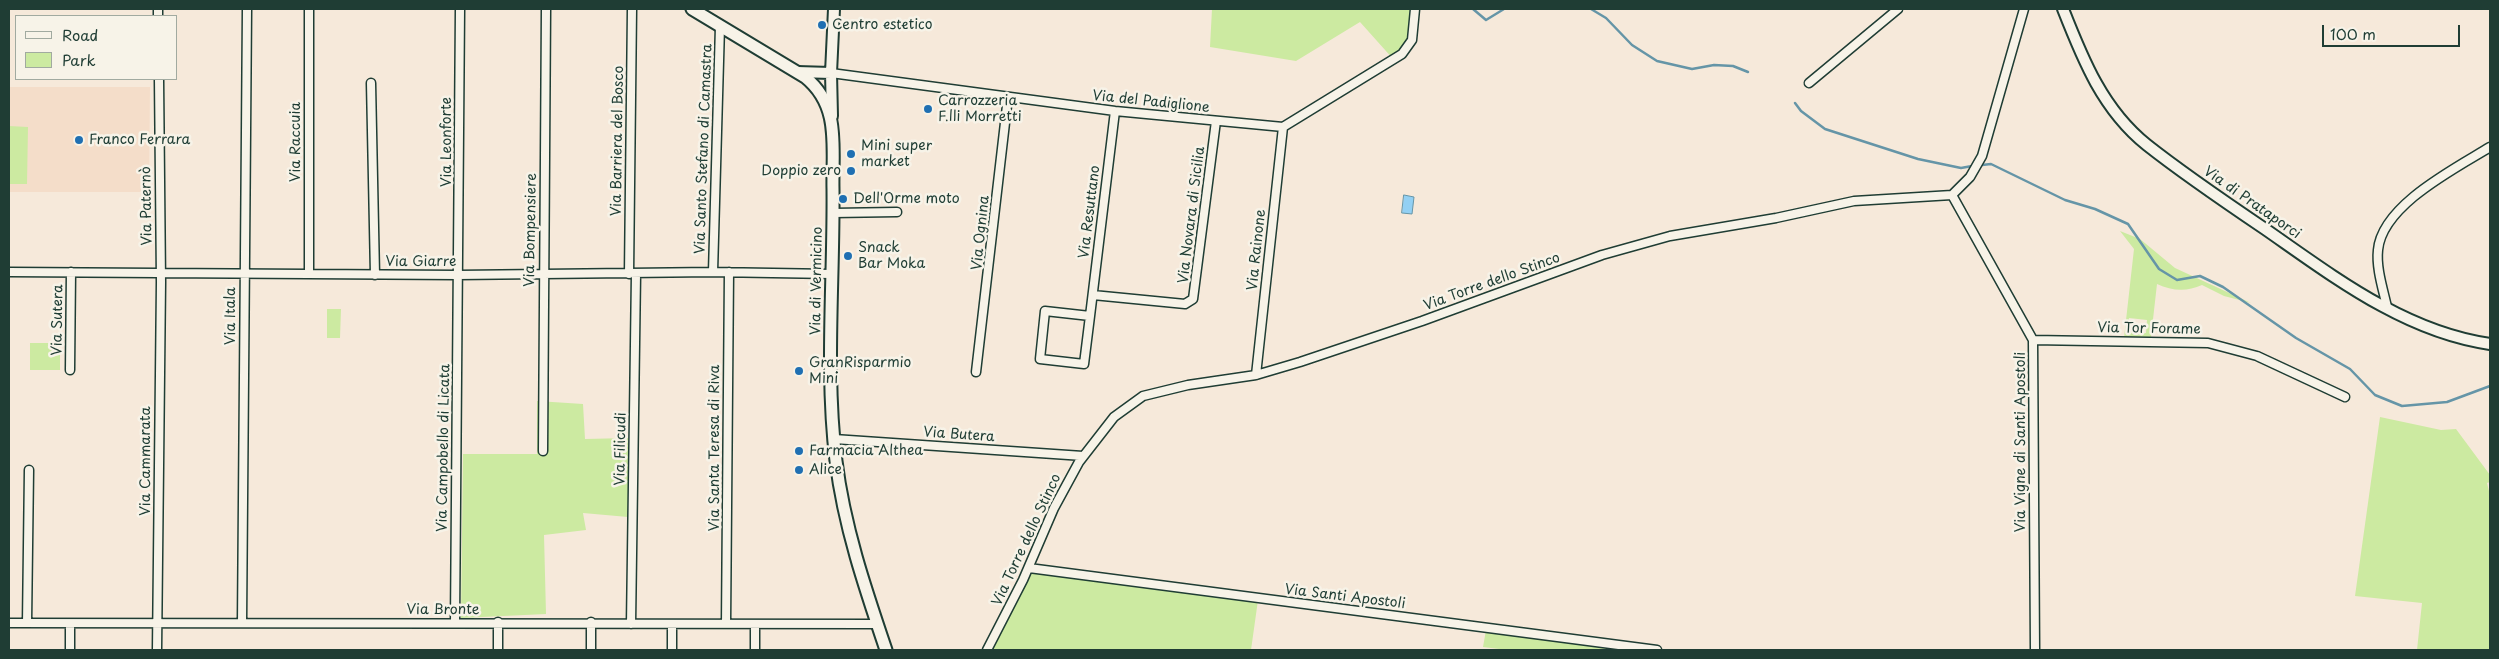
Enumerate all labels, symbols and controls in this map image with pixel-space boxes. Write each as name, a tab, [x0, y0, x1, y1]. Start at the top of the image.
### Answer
legend	[15, 15, 178, 80]
scale bar	[2324, 15, 2462, 47]
place label: Centro estetico	[832, 17, 932, 33]
marker: Centro estetico	[816, 19, 828, 31]
text: 100 m	[2330, 22, 2376, 45]
text: Road	[62, 23, 98, 46]
street label: Via Santo Stefano di Camastra	[692, 44, 716, 254]
text: Park	[62, 48, 96, 71]
street label: Via Barriera del Bosco	[608, 66, 628, 216]
street label: Via del Padiglione	[1092, 87, 1210, 117]
place label: Carrozzeria F.lli Morretti	[938, 93, 1022, 125]
street label: Via Leonforte	[439, 97, 455, 187]
street label: Via Raccuia	[288, 102, 304, 182]
marker: Carrozzeria F.lli Morretti	[922, 103, 934, 115]
place label: Franco Ferrara	[89, 132, 190, 148]
marker: Franco Ferrara	[73, 134, 85, 146]
place label: Mini super market	[861, 138, 932, 170]
street label: Via Novara di Sicilia	[1175, 146, 1209, 284]
marker: Mini super market	[845, 148, 857, 160]
place label: Doppio zero	[761, 163, 841, 179]
street label: Via di Prataporci	[2200, 163, 2304, 243]
street label: Via Resuttano	[1076, 164, 1104, 260]
marker: Doppio zero	[845, 165, 857, 177]
street label: Via Paternò	[138, 166, 156, 246]
street label: Via Bompensiere	[522, 173, 540, 287]
place label: Dell'Orme moto	[853, 191, 960, 207]
marker: Dell'Orme moto	[837, 193, 849, 205]
street label: Via Ognina	[969, 195, 993, 271]
street label: Via Rainone	[1244, 208, 1270, 292]
street label: Via di Vermicino	[808, 227, 826, 335]
place label: Snack Bar Moka	[858, 240, 925, 272]
marker: Snack Bar Moka	[842, 250, 854, 262]
street label: Via Torre dello Stinco	[1422, 250, 1562, 314]
street label: Via Giarre	[386, 254, 456, 270]
street label: Via Sutera	[49, 284, 67, 356]
street label: Via Itala	[223, 287, 239, 345]
street label: Via Tor Forame	[2097, 320, 2201, 338]
street label: Via Vigne di Santi Apostoli	[2013, 352, 2029, 532]
place label: GranRisparmio Mini	[809, 355, 911, 388]
street label: Via Campobello di Licata	[434, 364, 454, 532]
street label: Via Santa Teresa di Riva	[707, 365, 723, 531]
marker: GranRisparmio Mini	[793, 365, 805, 377]
street label: Via Cammarata	[138, 406, 154, 516]
street label: Via Filicudi	[612, 412, 630, 486]
street label: Via Butera	[923, 424, 995, 446]
place label: Farmacia Althea	[809, 443, 923, 459]
marker: Farmacia Althea	[793, 445, 805, 457]
place label: Alice	[809, 462, 842, 478]
marker: Alice	[793, 464, 805, 476]
street label: Via Torre dello Stinco	[989, 471, 1065, 609]
street label: Via Santi Apostoli	[1284, 581, 1406, 613]
street label: Via Bronte	[407, 602, 479, 618]

